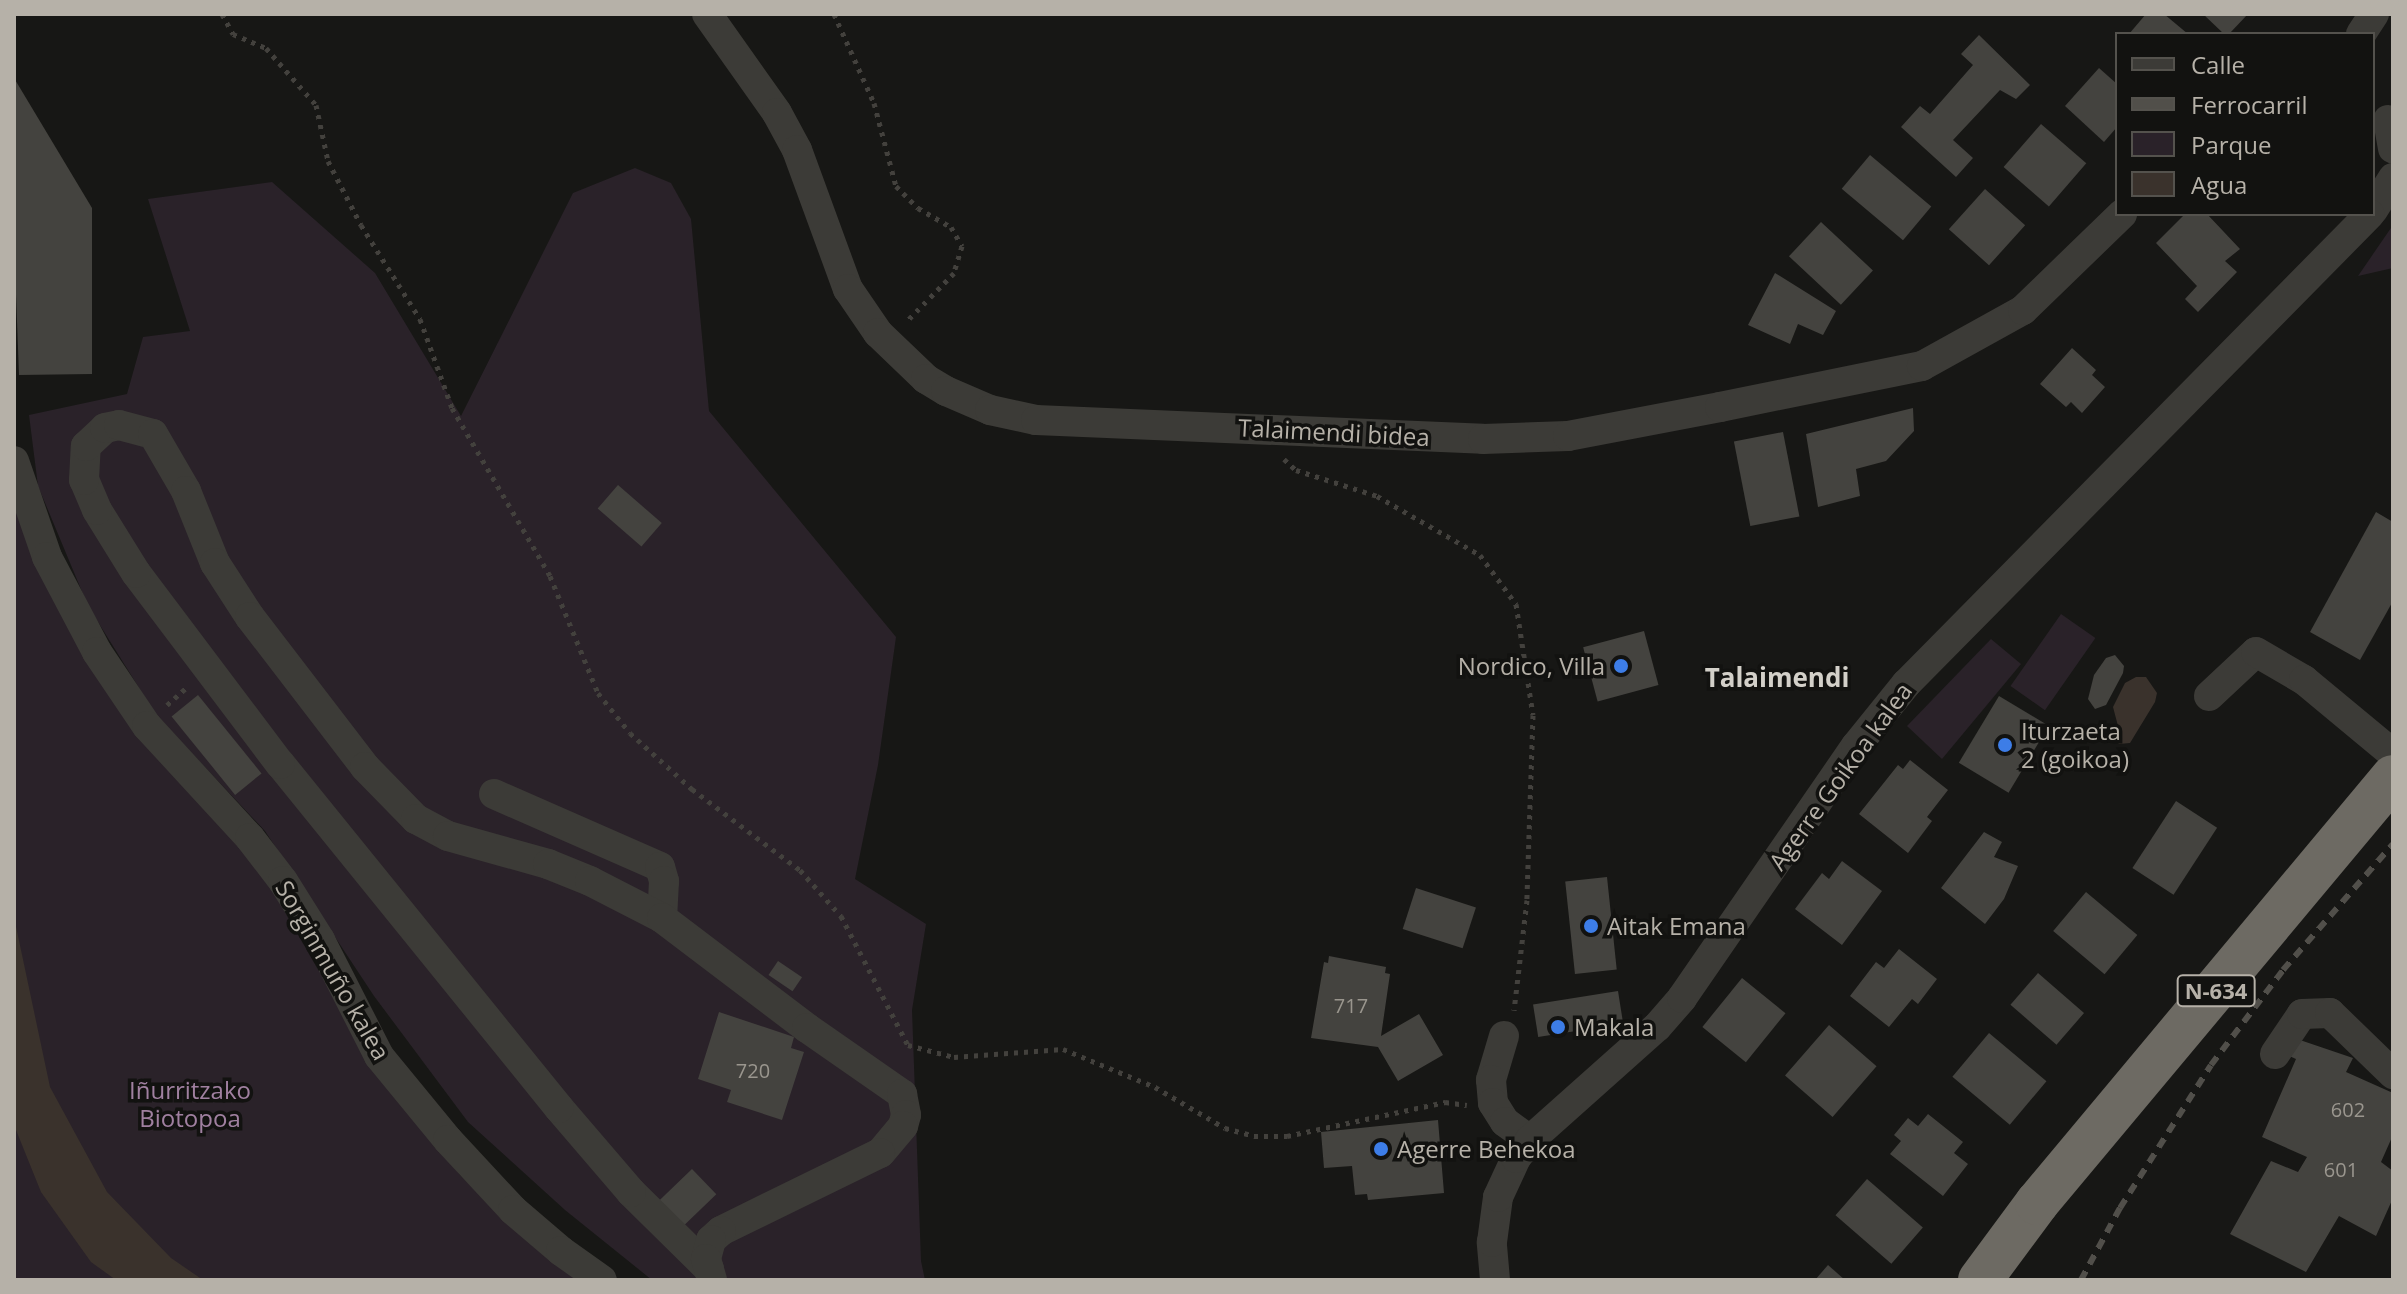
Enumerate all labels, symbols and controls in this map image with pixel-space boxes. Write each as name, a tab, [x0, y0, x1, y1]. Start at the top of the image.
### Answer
legend	[2115, 32, 2375, 216]
text: Calle	[2191, 48, 2245, 81]
text: Ferrocarril	[2191, 88, 2307, 121]
text: Parque	[2191, 128, 2271, 161]
text: Agua	[2191, 168, 2247, 201]
street label: Talaimendi bidea	[1238, 413, 1430, 451]
place label: Nordico, Villa	[1458, 652, 1605, 680]
marker: Nordico, Villa	[1612, 657, 1630, 675]
district label: Talaimendi	[1705, 662, 1849, 694]
street label: Agerre Goikoa kalea	[1762, 677, 1918, 875]
place label: Iturzaeta 2 (goikoa)	[2021, 717, 2129, 773]
marker: Iturzaeta 2 (goikoa)	[1996, 736, 2014, 754]
street label: Sorginmuño kalea	[270, 875, 396, 1065]
place label: Aitak Emana	[1607, 912, 1746, 940]
marker: Aitak Emana	[1582, 917, 1600, 935]
road number: N-634	[2176, 973, 2256, 1009]
house number: 717	[1334, 993, 1368, 1017]
place label: Makala	[1574, 1013, 1654, 1041]
marker: Makala	[1549, 1018, 1567, 1036]
house number: 720	[736, 1058, 770, 1082]
park label: Iñurritzako Biotopoa	[129, 1076, 251, 1132]
house number: 602	[2331, 1097, 2365, 1121]
place label: Agerre Behekoa	[1397, 1135, 1576, 1163]
marker: Agerre Behekoa	[1372, 1140, 1390, 1158]
house number: 601	[2324, 1157, 2358, 1181]

